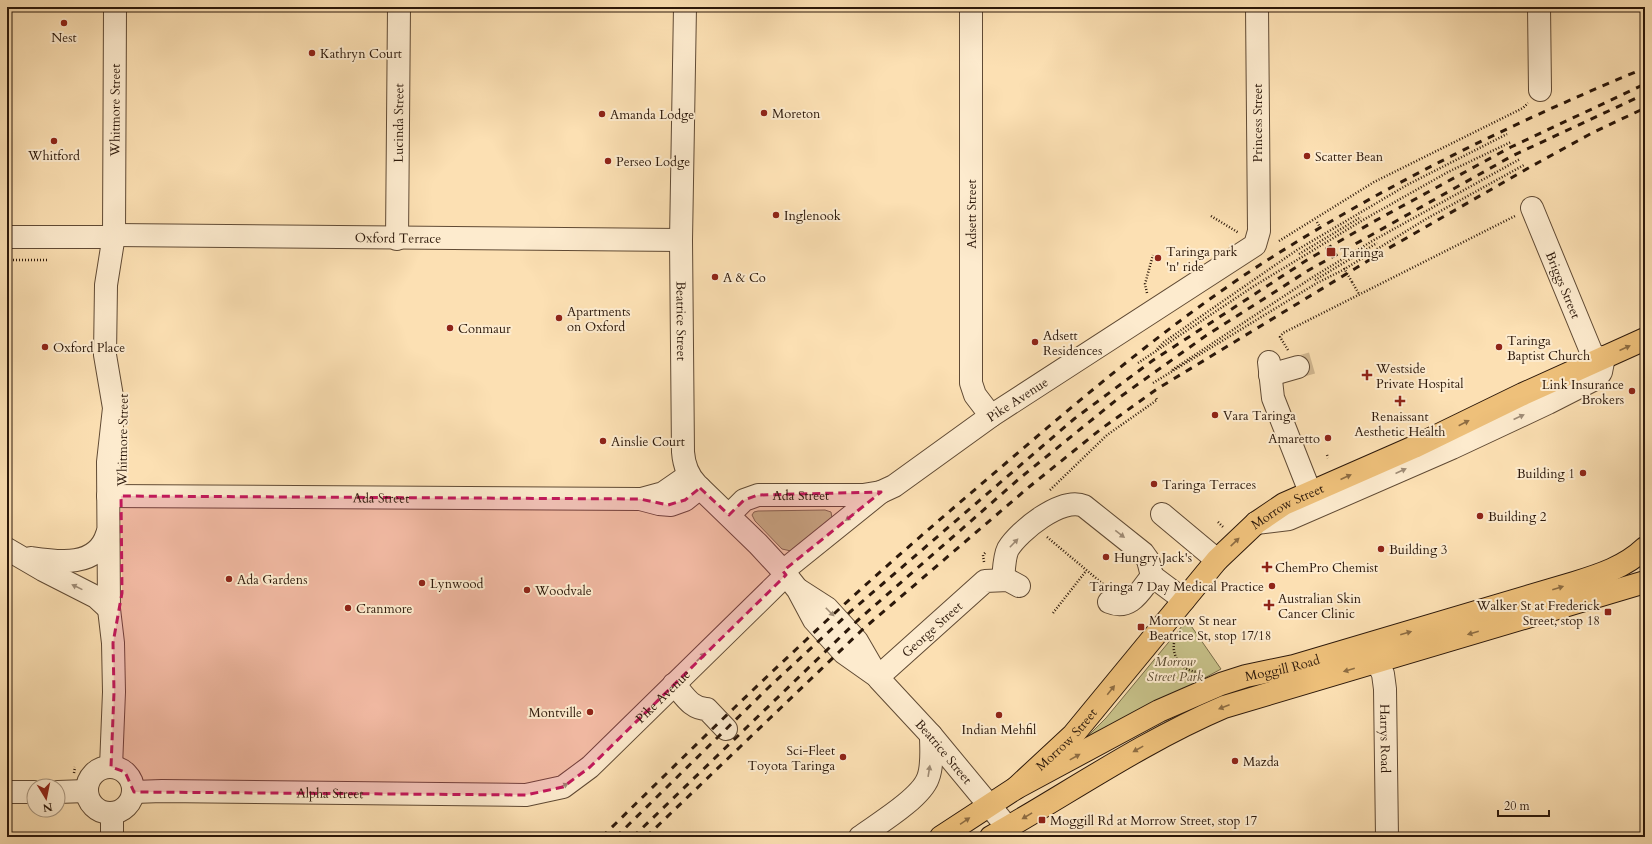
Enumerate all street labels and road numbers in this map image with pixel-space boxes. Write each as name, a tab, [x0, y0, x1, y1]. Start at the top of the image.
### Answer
street label: Whitmore Street	[106, 64, 125, 157]
street label: Lucinda Street	[390, 83, 408, 163]
street label: Princess Street	[1249, 84, 1267, 162]
street label: Adsett Street	[963, 179, 981, 249]
street label: Oxford Terrace	[355, 229, 441, 248]
street label: Briggs Street	[1541, 249, 1585, 321]
street label: Beatrice Street	[671, 281, 690, 361]
street label: Pike Avenue	[983, 373, 1052, 426]
street label: Whitmore Street	[113, 394, 133, 488]
street label: Morrow Street	[1248, 480, 1327, 534]
street label: Ada Street	[773, 487, 829, 505]
street label: Ada Street	[353, 489, 409, 508]
street label: George Street	[898, 598, 967, 662]
street label: Moggill Road	[1243, 651, 1322, 686]
street label: Pike Avenue	[632, 666, 695, 728]
street label: Harrys Road	[1375, 704, 1394, 773]
street label: Morrow Street	[1032, 705, 1101, 775]
street label: Beatrice Street	[911, 716, 976, 788]
street label: Alpha Street	[296, 784, 364, 803]

